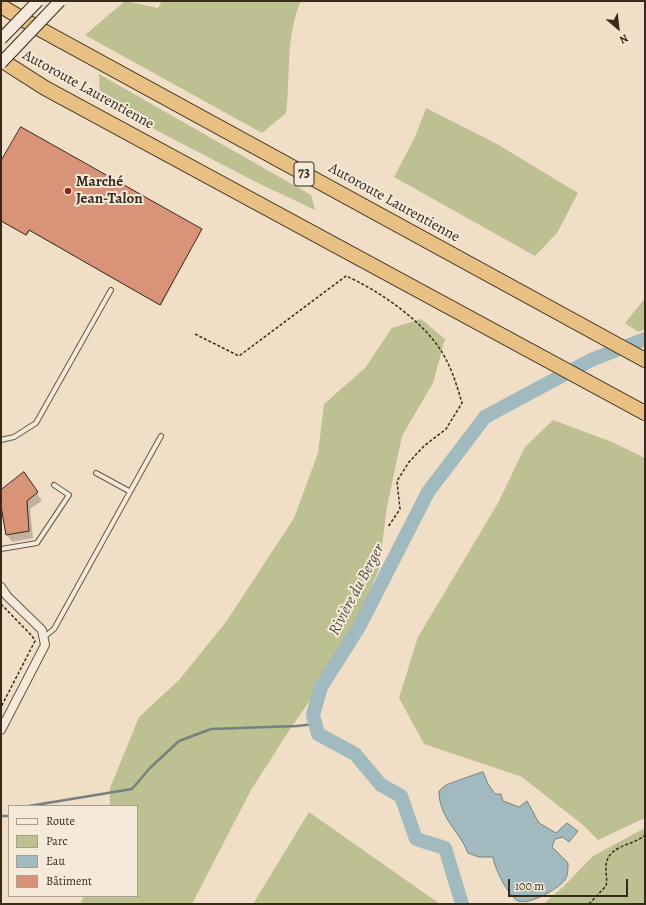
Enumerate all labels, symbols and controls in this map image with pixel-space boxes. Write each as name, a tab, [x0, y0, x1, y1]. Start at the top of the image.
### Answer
north arrow	[598, 8, 638, 48]
text: N	[617, 31, 631, 48]
street label: Autoroute Laurentienne	[19, 46, 157, 134]
street label: Autoroute Laurentienne	[325, 159, 463, 247]
road number: 73	[294, 162, 314, 186]
place label: Marché Jean-Talon	[76, 173, 143, 208]
marker: Marché Jean-Talon	[63, 186, 73, 196]
water label: Rivière du Berger	[325, 541, 389, 639]
legend	[8, 805, 138, 897]
text: Route	[46, 813, 75, 829]
text: Parc	[46, 833, 68, 849]
text: Eau	[46, 853, 65, 869]
scale bar	[510, 871, 630, 897]
text: Bâtiment	[46, 873, 92, 889]
text: 100 m	[515, 878, 544, 894]

